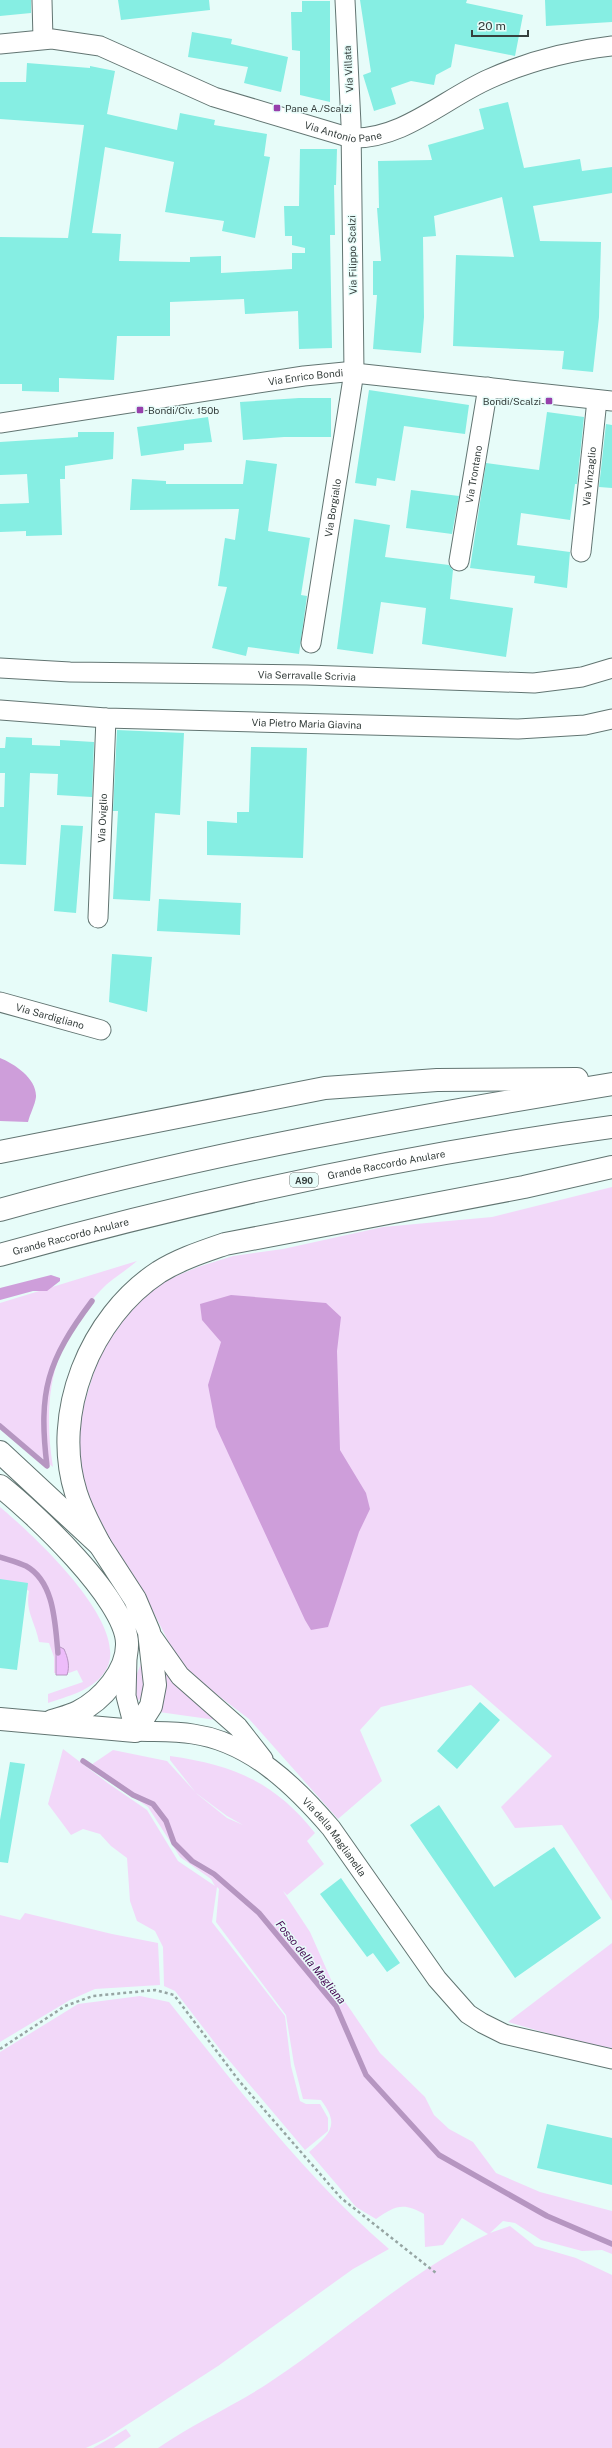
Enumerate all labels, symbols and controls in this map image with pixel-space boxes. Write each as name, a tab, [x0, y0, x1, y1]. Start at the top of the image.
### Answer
scale bar	[472, 12, 528, 38]
text: 20 m	[478, 19, 506, 33]
street label: Via Villata	[341, 45, 355, 93]
place label: Pane A./Scalzi	[285, 102, 351, 114]
marker: Pane A./Scalzi	[272, 103, 282, 113]
street label: Via Antonio Pane	[303, 118, 383, 144]
street label: Via Filippo Scalzi	[345, 215, 359, 295]
street label: Via Enrico Bondi	[267, 366, 344, 387]
place label: Bondi/Scalzi	[483, 395, 541, 407]
marker: Bondi/Scalzi	[544, 396, 554, 406]
place label: Bondi/Civ. 150b	[148, 404, 219, 416]
marker: Bondi/Civ. 150b	[135, 405, 145, 415]
street label: Via Trontano	[463, 444, 484, 504]
street label: Via Vinzaglio	[580, 446, 598, 507]
street label: Via Borgiallo	[322, 477, 343, 538]
street label: Via Serravalle Scrivia	[258, 668, 356, 683]
street label: Via Pietro Maria Giavina	[251, 716, 362, 731]
street label: Via Oviglio	[95, 793, 109, 843]
street label: Via Sardigliano	[15, 1001, 86, 1031]
street label: Grande Raccordo Anulare	[326, 1147, 447, 1181]
road number: A90	[290, 1173, 318, 1187]
street label: Grande Raccordo Anulare	[11, 1215, 130, 1257]
street label: Via della Maglianella	[300, 1795, 369, 1879]
water label: Fosso della Magliana	[274, 1918, 348, 2006]

